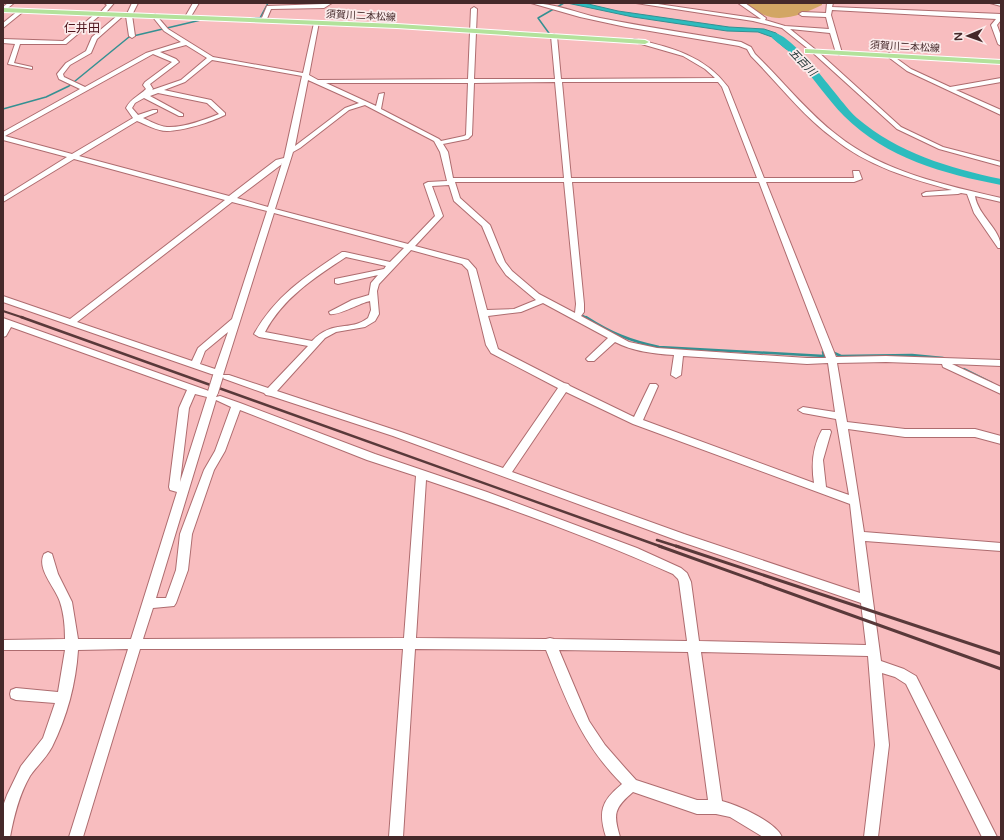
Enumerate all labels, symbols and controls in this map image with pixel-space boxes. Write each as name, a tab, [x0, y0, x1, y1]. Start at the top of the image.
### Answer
street label: 須賀川二本松線	[326, 8, 396, 24]
north arrow	[948, 16, 988, 56]
district label: 仁井田	[64, 21, 100, 35]
text: N	[952, 32, 965, 41]
street label: 須賀川二本松線	[870, 39, 940, 55]
water label: 五百川	[787, 46, 819, 79]

